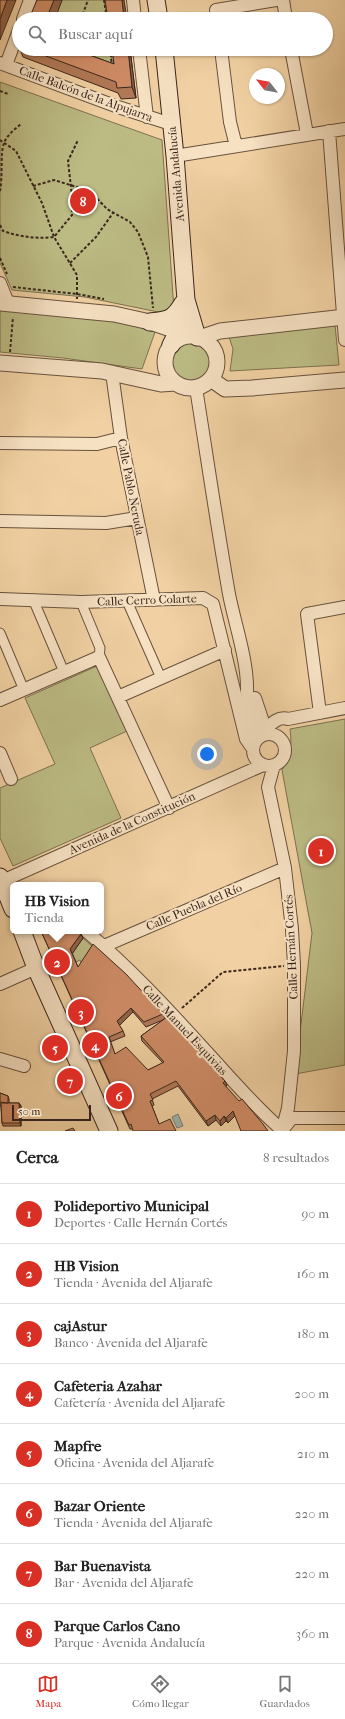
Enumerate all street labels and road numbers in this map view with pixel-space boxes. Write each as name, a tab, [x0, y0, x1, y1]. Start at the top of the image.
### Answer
street label: Calle Balcón de la Alpujarra	[17, 63, 155, 125]
street label: Avenida Andalucía	[165, 125, 187, 223]
street label: Calle Pablo Neruda	[115, 437, 147, 537]
street label: Calle Cerro Colarte	[97, 591, 197, 609]
street label: Avenida de la Constitución	[66, 789, 197, 858]
street label: Calle Puebla del Río	[144, 880, 244, 934]
street label: Calle Hernán Cortés	[281, 894, 301, 1000]
street label: Calle Manuel Esquivias	[140, 982, 231, 1078]

